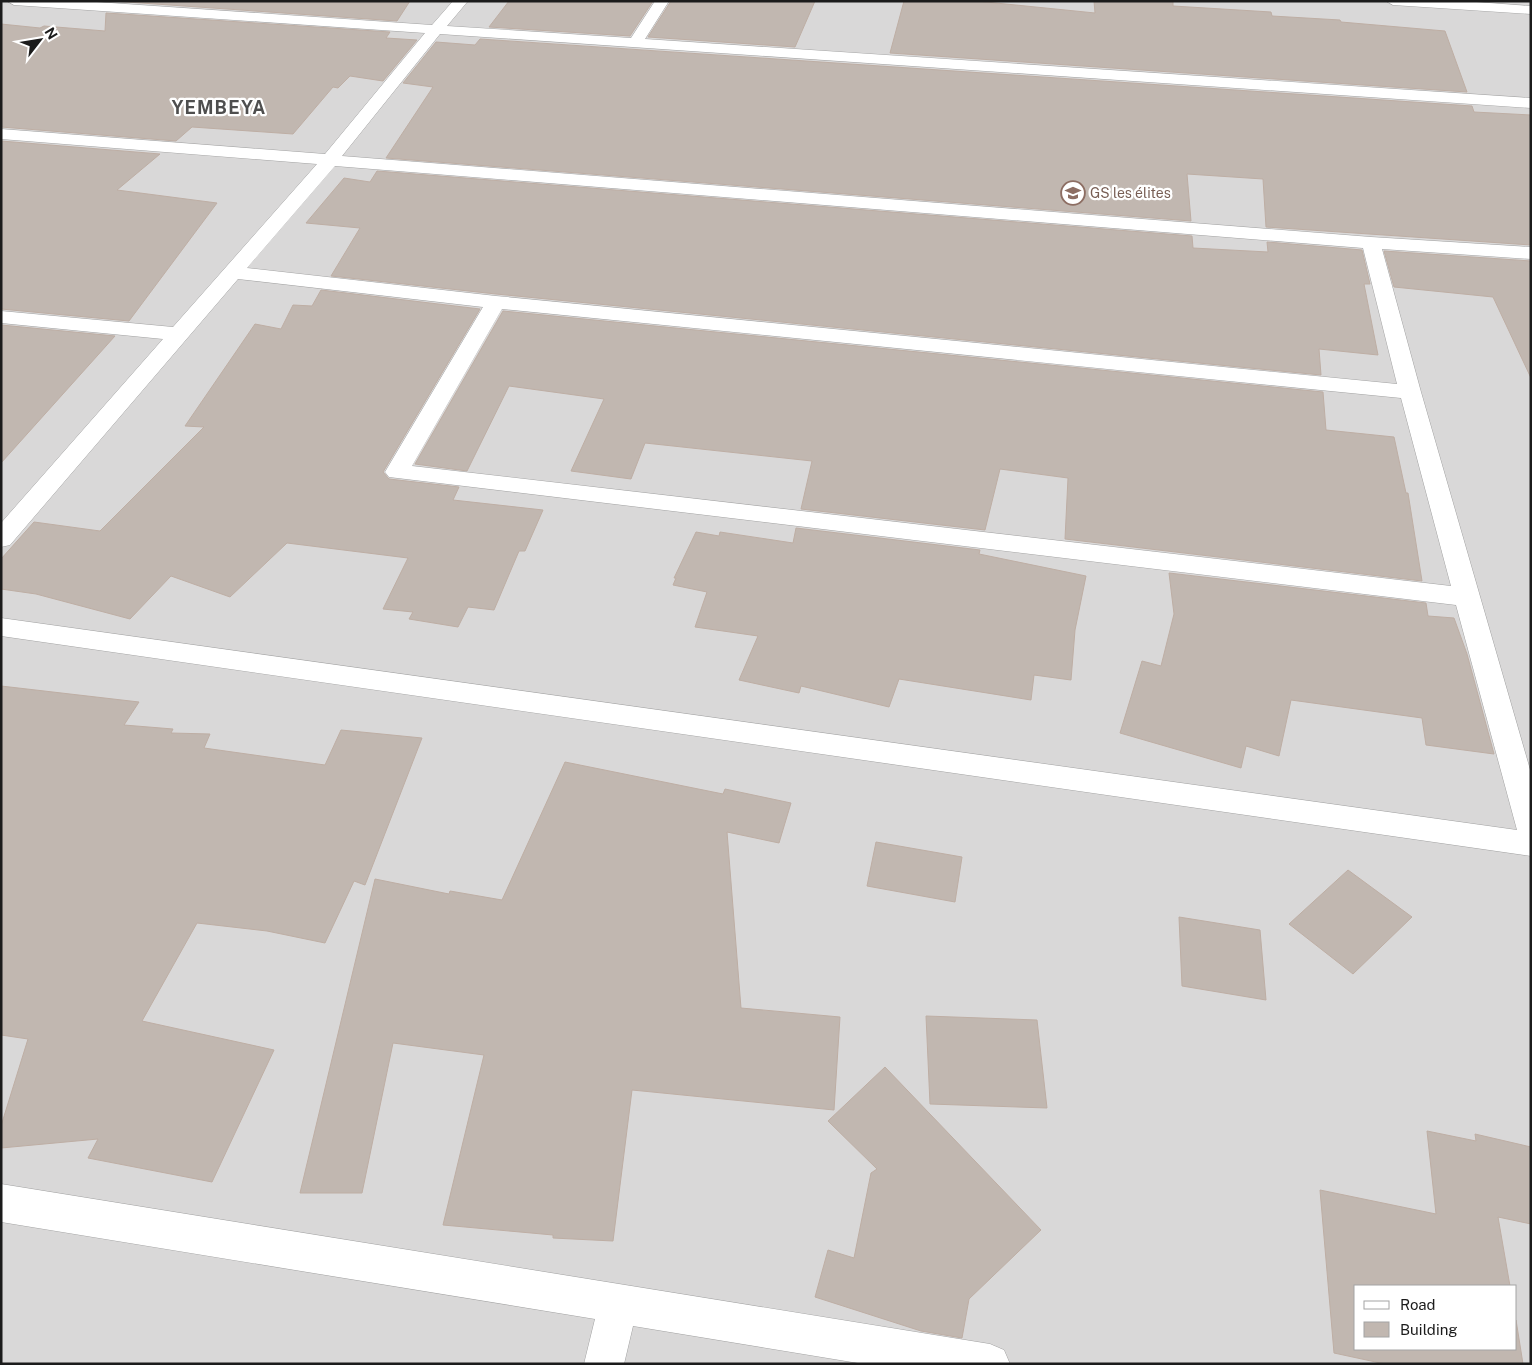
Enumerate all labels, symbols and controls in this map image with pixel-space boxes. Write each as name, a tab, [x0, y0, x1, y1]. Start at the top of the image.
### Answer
north arrow	[15, 15, 65, 65]
text: N	[41, 24, 61, 42]
district label: YEMBEYA	[172, 97, 266, 118]
school or university icon: GS les élites	[1060, 180, 1086, 206]
place label: GS les élites	[1090, 185, 1171, 201]
legend	[1354, 1285, 1517, 1350]
text: Road	[1400, 1296, 1436, 1313]
text: Building	[1400, 1321, 1458, 1338]

